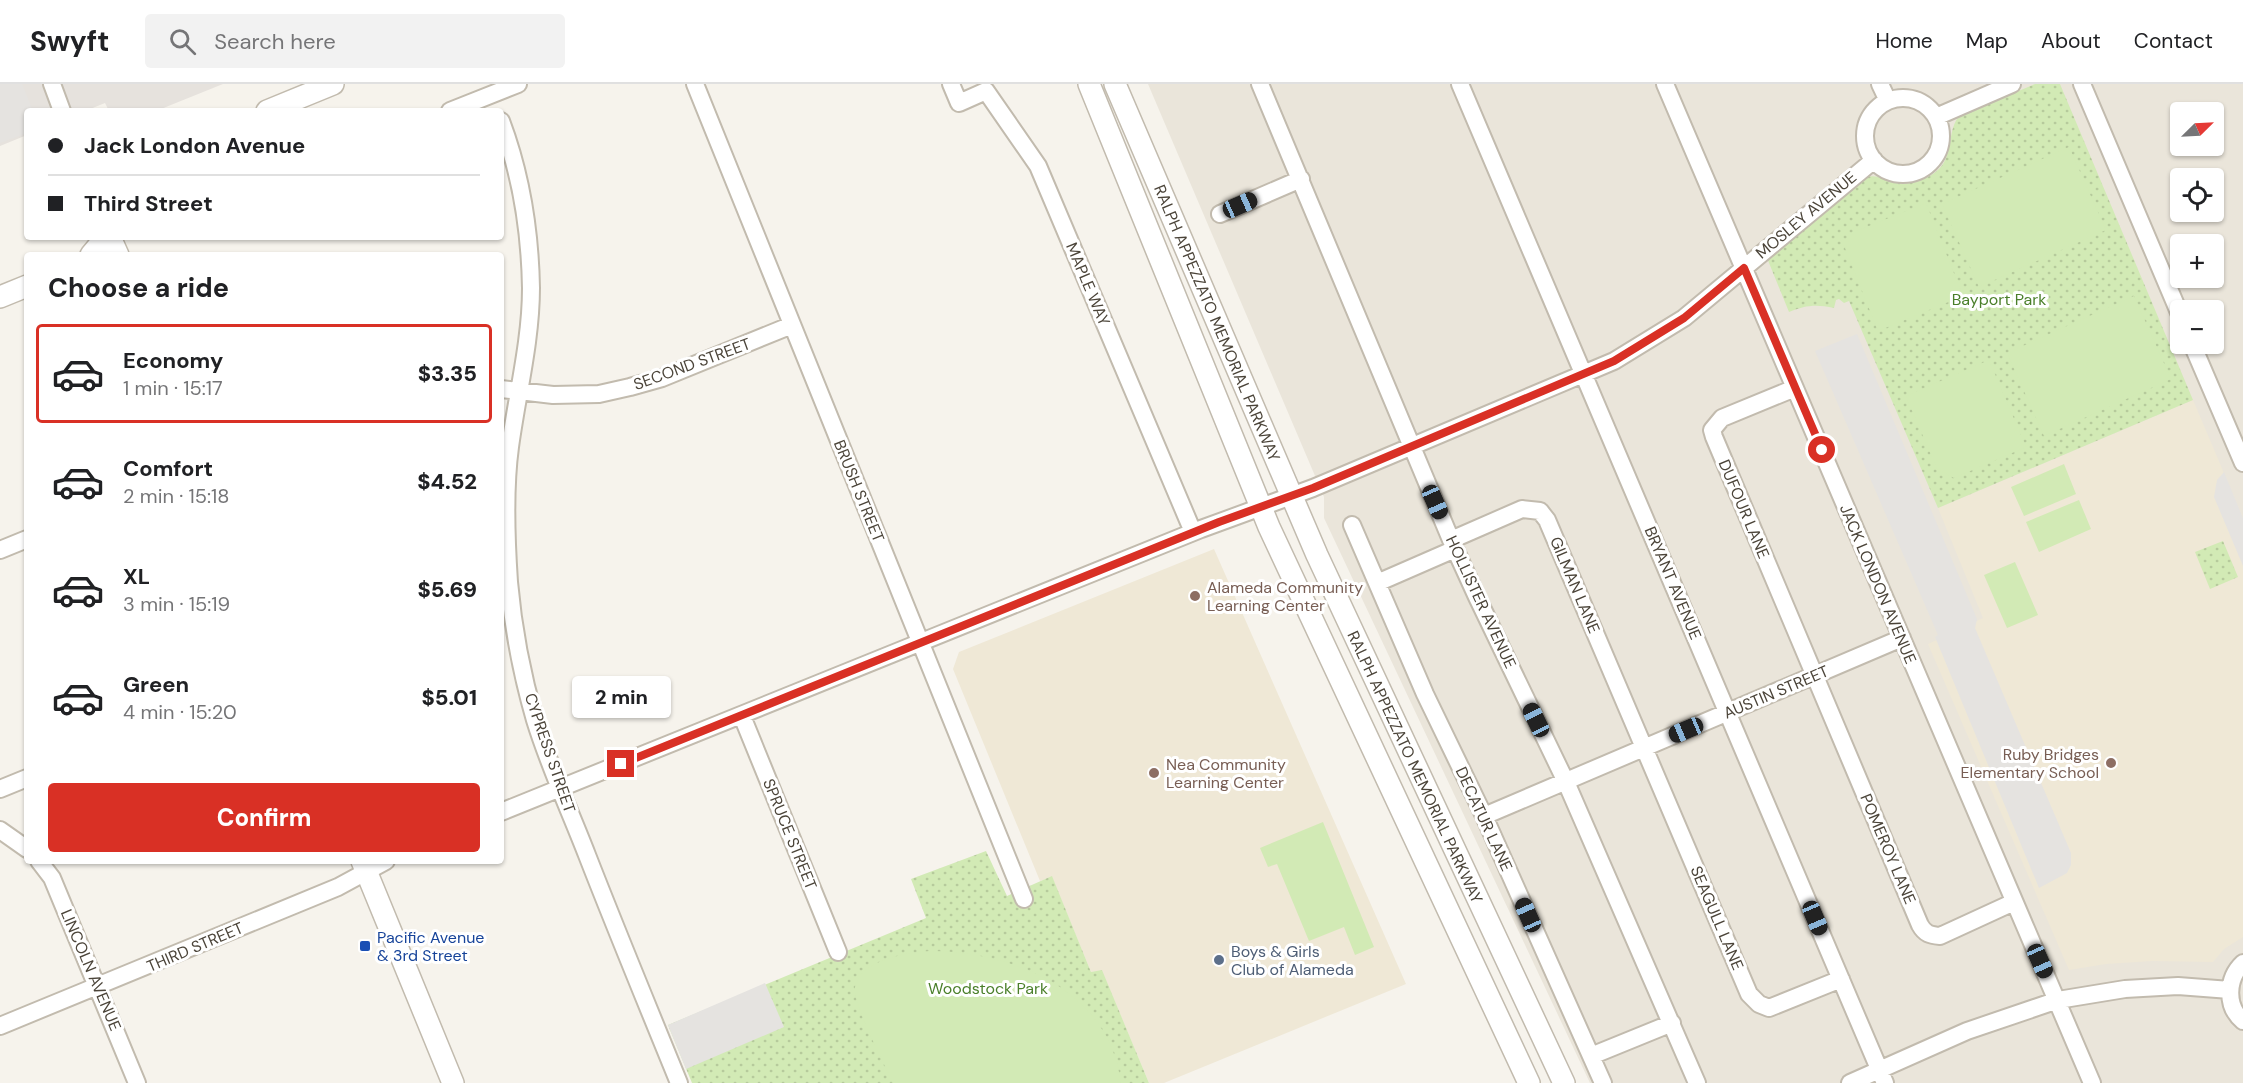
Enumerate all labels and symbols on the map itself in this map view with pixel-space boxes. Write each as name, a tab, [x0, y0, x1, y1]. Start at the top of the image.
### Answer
north arrow	[2170, 102, 2224, 156]
street label: MOSLEY AVENUE	[1751, 167, 1861, 263]
street label: RALPH APPEZZATO MEMORIAL PARKWAY	[1149, 182, 1285, 464]
car	[1220, 189, 1260, 221]
street label: MAPLE WAY	[1061, 239, 1115, 329]
park label: Bayport Park	[1952, 289, 2046, 310]
street label: SECOND STREET	[631, 333, 753, 395]
route start	[1808, 436, 1835, 463]
street label: BRUSH STREET	[829, 437, 889, 545]
street label: DUFOUR LANE	[1714, 456, 1774, 562]
car	[1419, 482, 1451, 522]
street label: JACK LONDON AVENUE	[1835, 501, 1921, 667]
street label: BRYANT AVENUE	[1640, 523, 1706, 643]
street label: HOLLISTER AVENUE	[1441, 532, 1521, 672]
street label: GILMAN LANE	[1545, 534, 1605, 636]
place label: Alameda Community Learning Center	[1207, 577, 1363, 616]
marker: Alameda Community Learning Center	[1188, 589, 1202, 603]
street label: RALPH APPEZZATO MEMORIAL PARKWAY	[1342, 627, 1488, 907]
street label: AUSTIN STREET	[1720, 660, 1832, 724]
callout: 2 min	[572, 677, 670, 719]
street label: CYPRESS STREET	[520, 690, 580, 816]
car	[1520, 700, 1552, 740]
car	[1666, 715, 1706, 745]
place label: Ruby Bridges Elementary School	[1961, 744, 2099, 783]
route end	[607, 750, 634, 777]
place label: Nea Community Learning Center	[1166, 754, 1286, 793]
marker: Ruby Bridges Elementary School	[2104, 756, 2118, 770]
street label: DECATUR LANE	[1451, 763, 1517, 875]
marker: Nea Community Learning Center	[1147, 766, 1161, 780]
street label: SPRUCE STREET	[758, 775, 822, 893]
street label: POMEROY LANE	[1855, 791, 1921, 907]
street label: SEAGULL LANE	[1686, 863, 1748, 973]
car	[1512, 895, 1544, 935]
car	[1800, 898, 1830, 938]
street label: LINCOLN AVENUE	[56, 906, 126, 1034]
street label: THIRD STREET	[144, 917, 246, 977]
place label: Pacific Avenue & 3rd Street	[377, 927, 484, 966]
marker: Pacific Avenue & 3rd Street	[358, 939, 372, 953]
place label: Boys & Girls Club of Alameda	[1231, 941, 1354, 980]
car	[2024, 941, 2056, 981]
marker: Boys & Girls Club of Alameda	[1212, 953, 1226, 967]
park label: Woodstock Park	[928, 978, 1048, 999]

